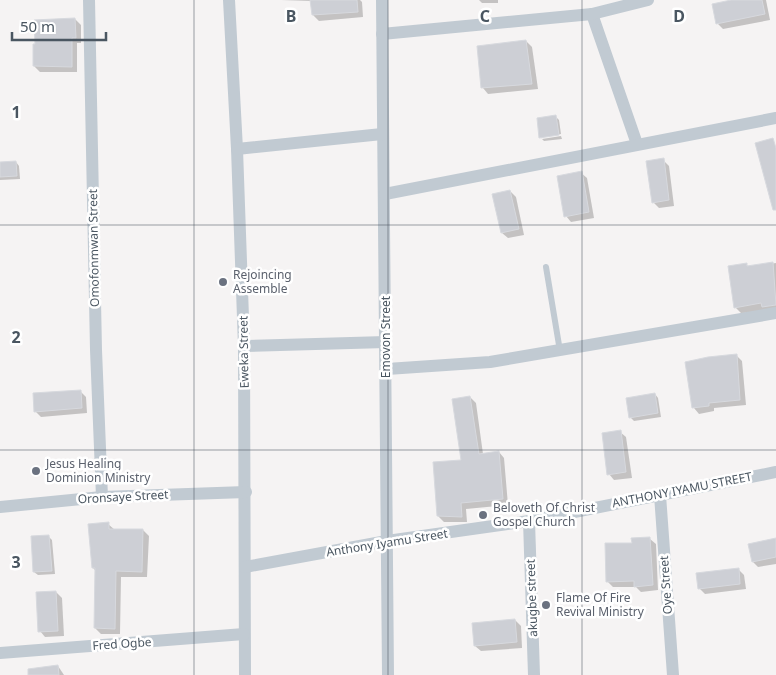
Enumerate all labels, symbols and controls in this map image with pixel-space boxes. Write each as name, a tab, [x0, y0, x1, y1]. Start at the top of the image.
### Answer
text: B	[286, 5, 296, 27]
text: C	[480, 5, 490, 27]
text: D	[673, 5, 685, 27]
scale bar	[12, 10, 106, 42]
text: 50 m	[20, 16, 55, 36]
text: 1	[11, 101, 21, 123]
street label: Omofonmwan Street	[84, 188, 103, 307]
place label: Rejoincing Assemble	[233, 266, 292, 297]
marker: Rejoincing Assemble	[217, 276, 229, 288]
street label: Emovon Street	[377, 295, 394, 378]
street label: Eweka Street	[234, 315, 253, 388]
text: 2	[11, 326, 21, 348]
place label: Jesus Healing Dominion Ministry	[45, 455, 151, 486]
marker: Jesus Healing Dominion Ministry	[30, 465, 42, 477]
street label: ANTHONY IYAMU STREET	[611, 468, 754, 511]
street label: Oronsaye Street	[77, 486, 169, 507]
place label: Beloveth Of Christ Gospel Church	[493, 499, 596, 530]
marker: Beloveth Of Christ Gospel Church	[477, 509, 489, 521]
street label: Anthony Iyamu Street	[325, 524, 450, 561]
text: 3	[11, 551, 21, 573]
street label: Oye Street	[655, 554, 676, 615]
street label: akugbe street	[522, 558, 541, 637]
place label: Flame Of Fire Revival Ministry	[556, 589, 645, 620]
marker: Flame Of Fire Revival Ministry	[540, 599, 552, 611]
street label: Fred Ogbe	[92, 633, 152, 654]

